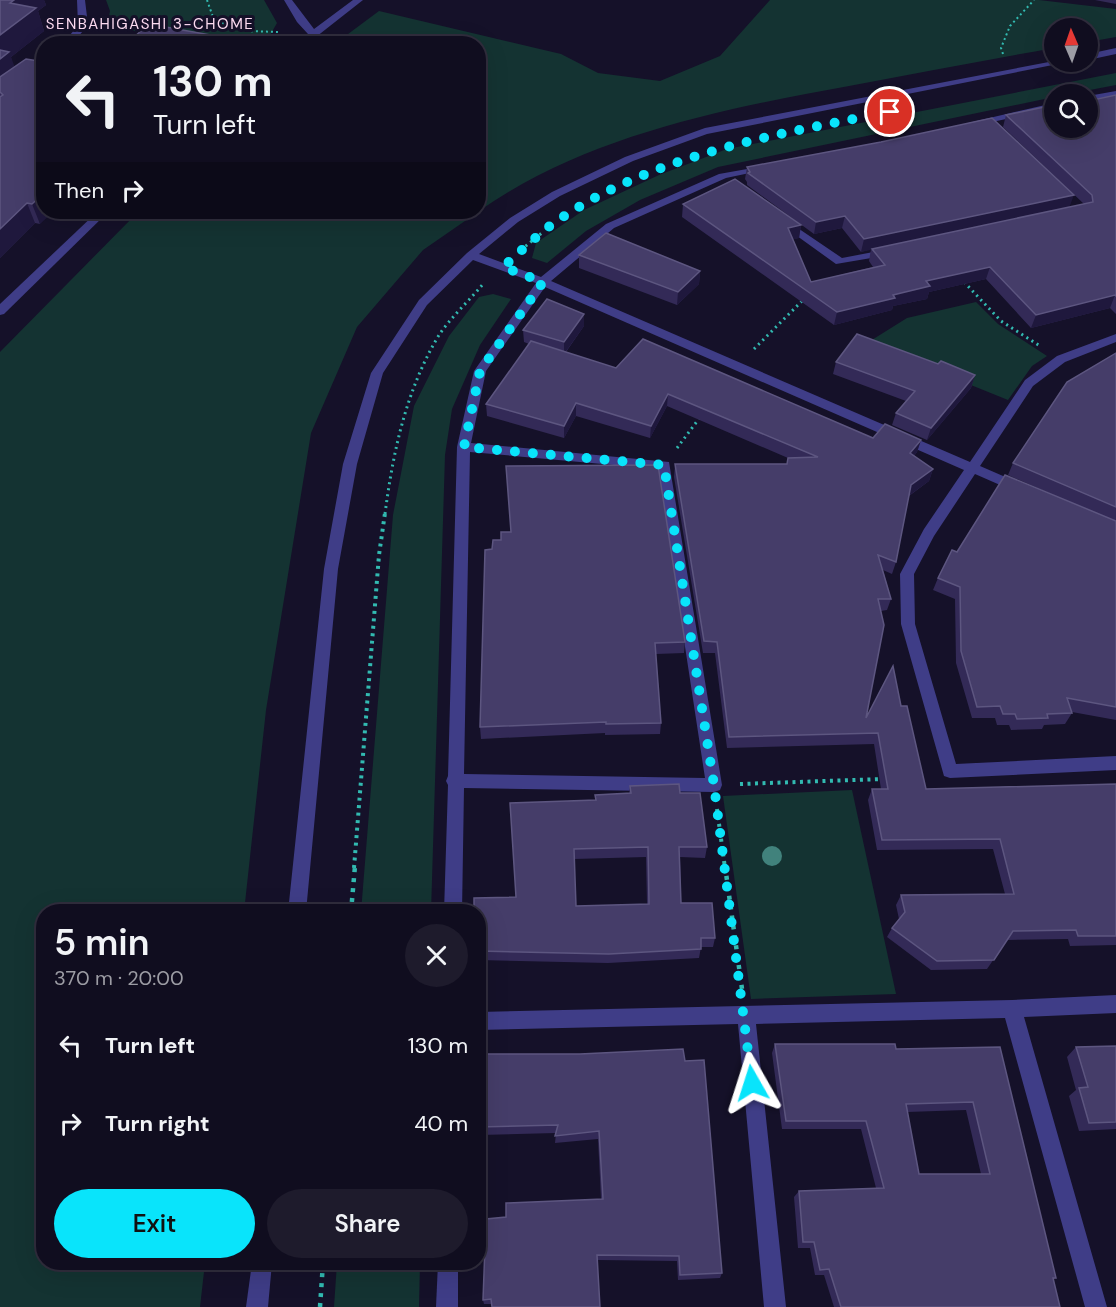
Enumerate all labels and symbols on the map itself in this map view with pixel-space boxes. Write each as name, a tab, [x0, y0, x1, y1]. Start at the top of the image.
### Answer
district label: SENBAHIGASHI 3-CHOME	[46, 14, 254, 34]
north arrow	[1044, 18, 1098, 72]
pin	[864, 86, 915, 137]
position arrow	[720, 1051, 784, 1115]

